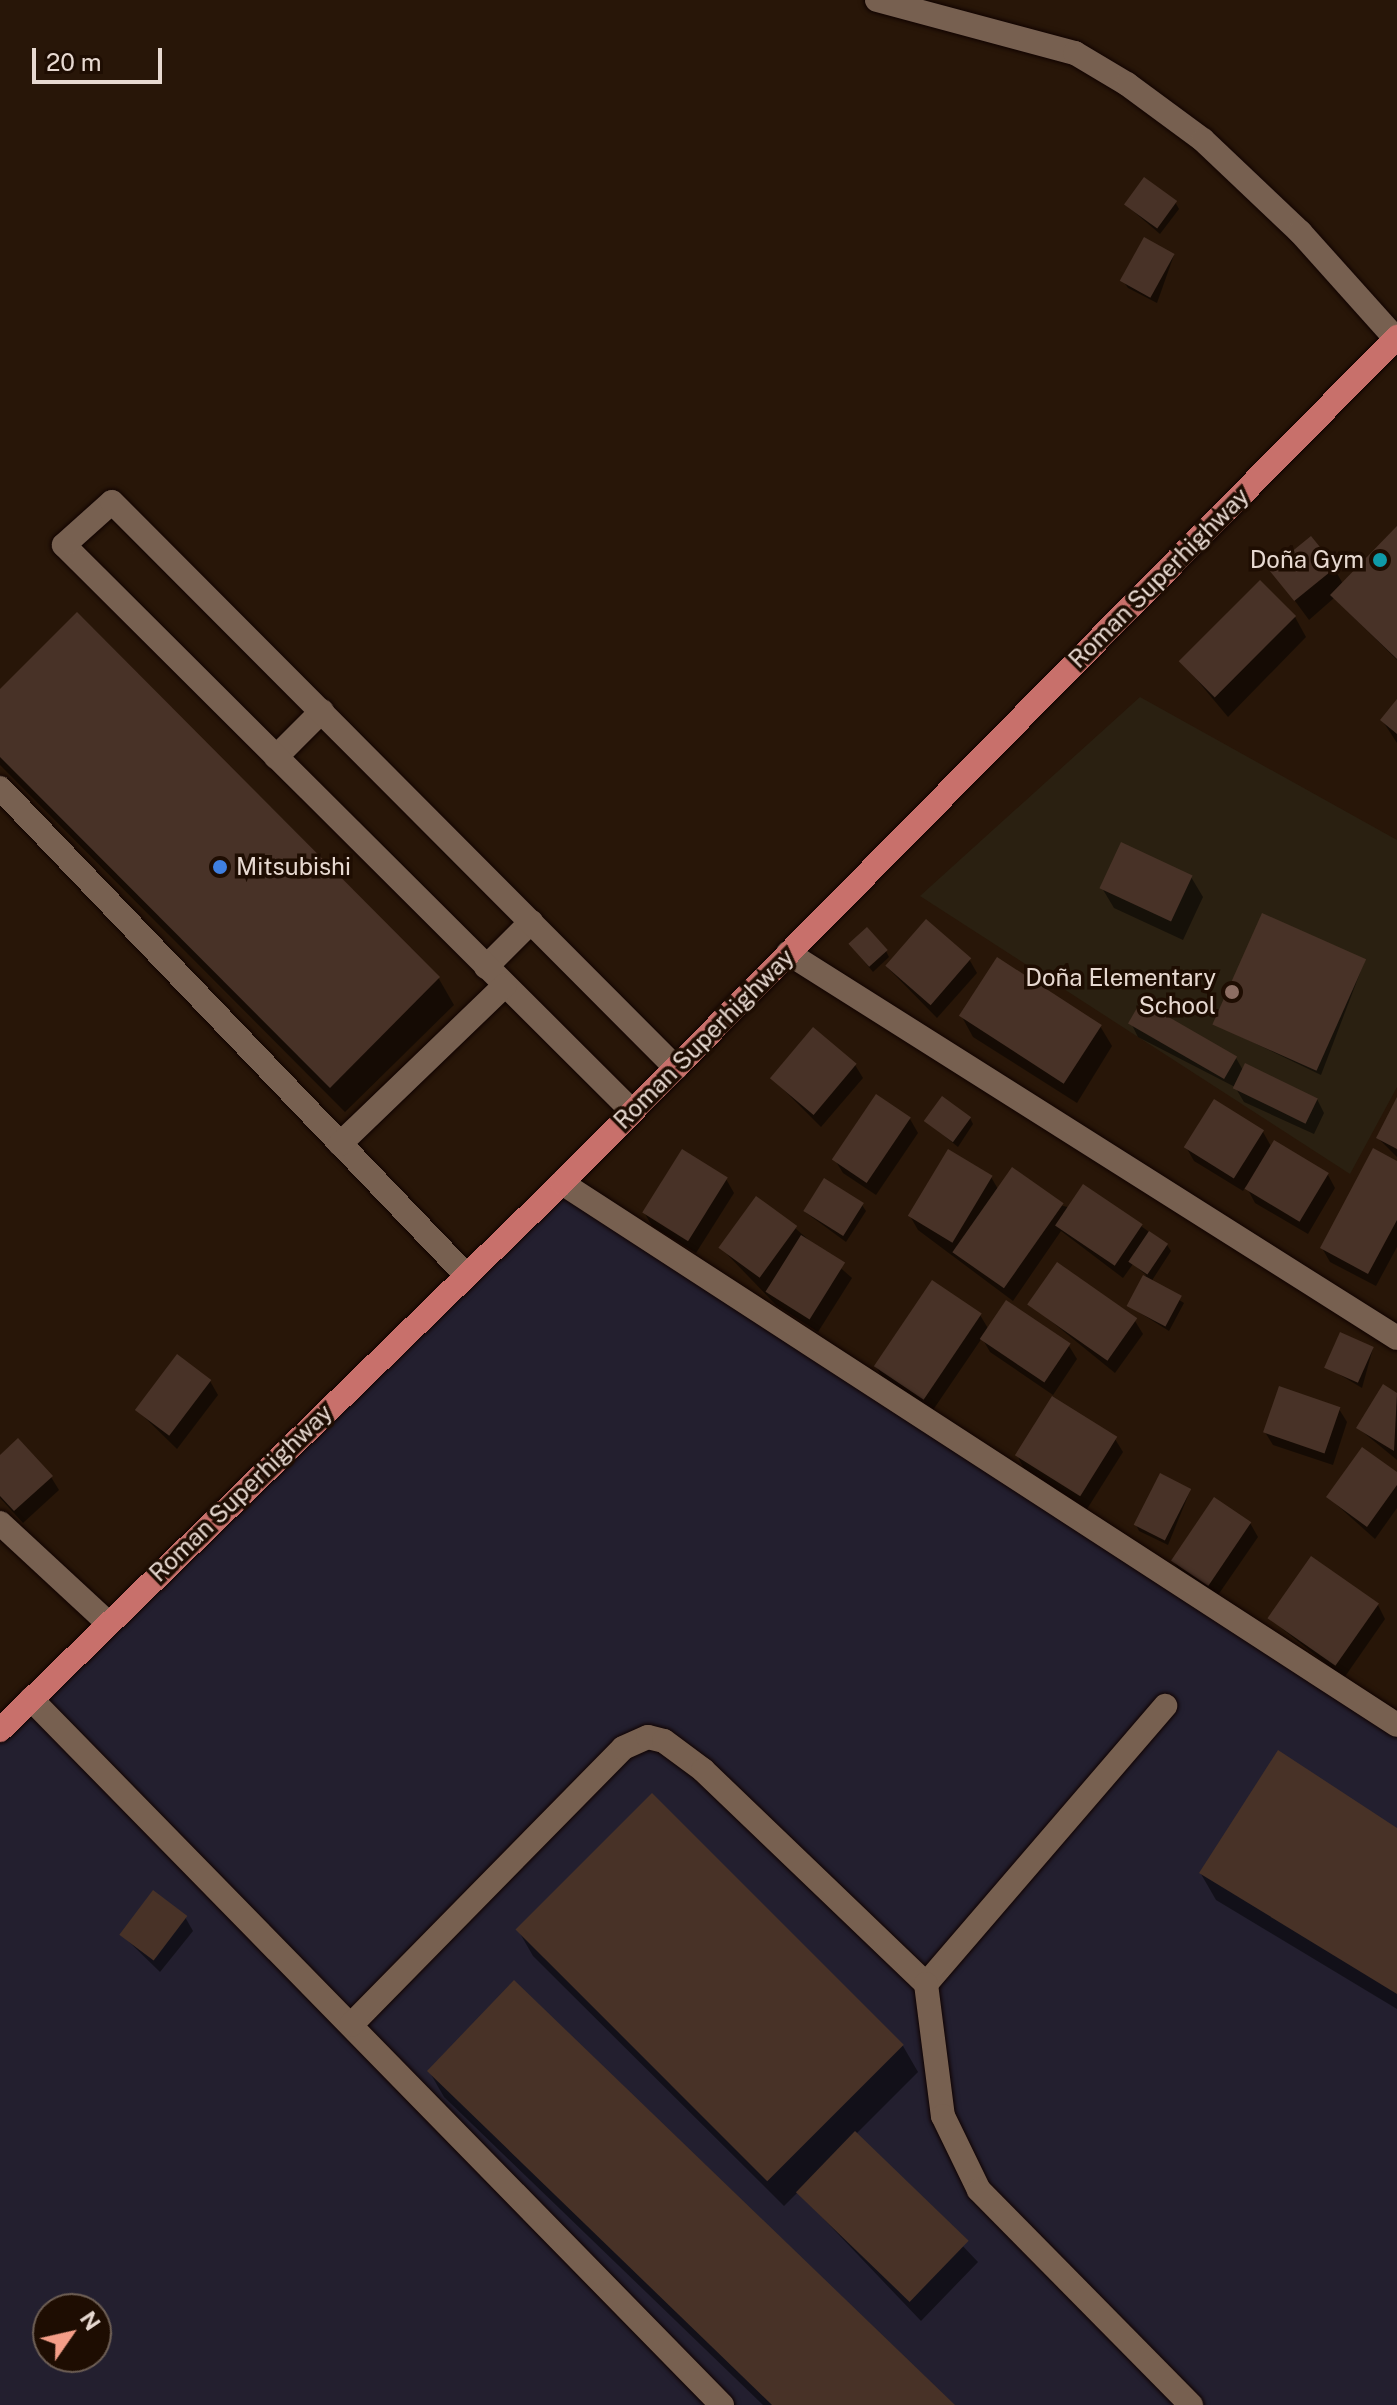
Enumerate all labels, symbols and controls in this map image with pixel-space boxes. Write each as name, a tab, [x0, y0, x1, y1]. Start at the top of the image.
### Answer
scale bar	[36, 32, 166, 82]
text: 20 m	[46, 48, 102, 76]
street label: Roman Superhighway	[1063, 482, 1255, 674]
place label: Doña Gym	[1250, 546, 1364, 574]
marker: Doña Gym	[1371, 551, 1389, 569]
place label: Mitsubishi	[236, 853, 351, 881]
marker: Mitsubishi	[211, 858, 229, 876]
street label: Roman Superhighway	[608, 943, 800, 1135]
place label: Doña Elementary School	[1025, 964, 1216, 1020]
marker: Doña Elementary School	[1223, 983, 1241, 1001]
street label: Roman Superhighway	[144, 1398, 338, 1588]
north arrow	[32, 2293, 112, 2373]
text: N	[75, 2306, 106, 2335]

